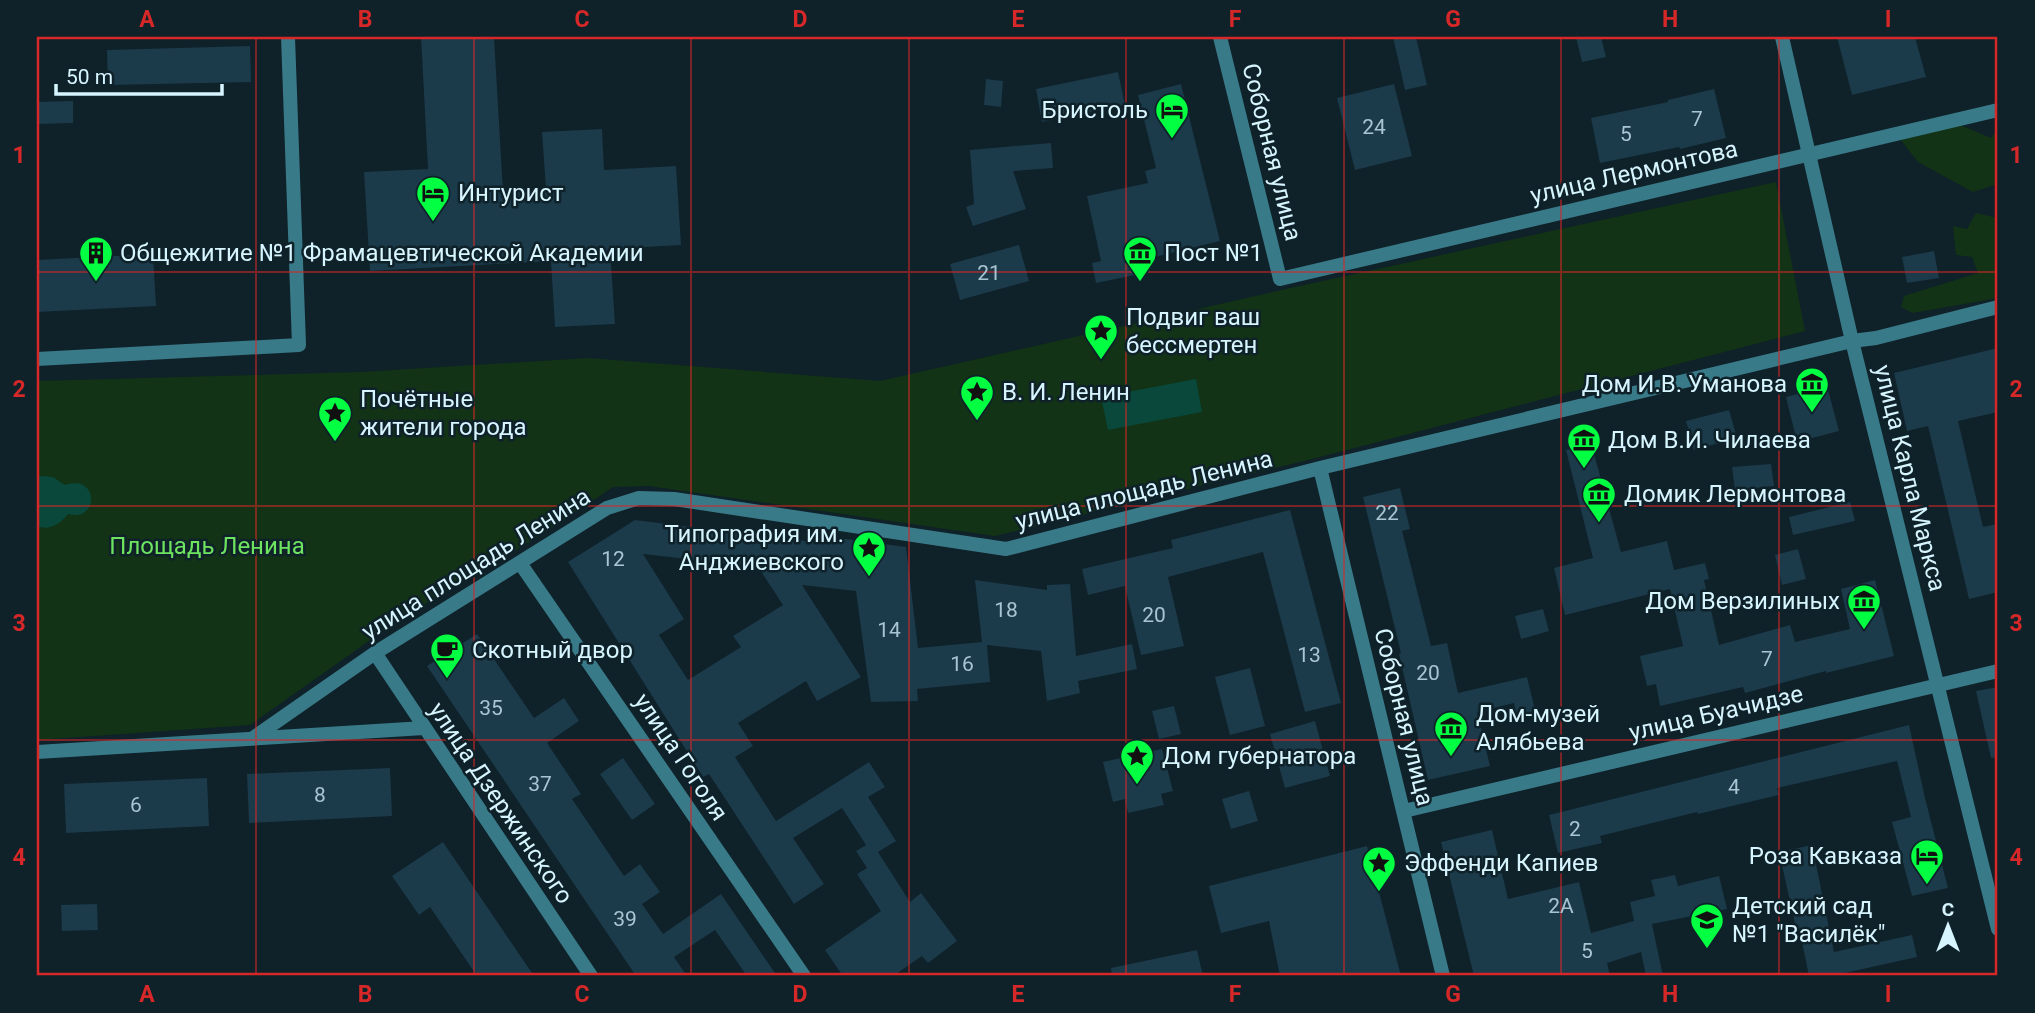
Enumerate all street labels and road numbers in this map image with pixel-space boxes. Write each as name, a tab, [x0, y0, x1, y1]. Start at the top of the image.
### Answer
street label: Соборная улица	[1236, 60, 1308, 244]
street label: улица Лермонтова	[1528, 135, 1740, 209]
street label: улица Карла Маркса	[1868, 362, 1952, 594]
street label: улица площадь Ленина	[1013, 444, 1275, 536]
street label: улица площадь Ленина	[357, 482, 595, 646]
street label: Соборная улица	[1368, 625, 1440, 809]
street label: улица Буачидзе	[1626, 679, 1806, 747]
street label: улица Гоголя	[628, 688, 734, 826]
street label: улица Дзержинского	[423, 697, 579, 909]

